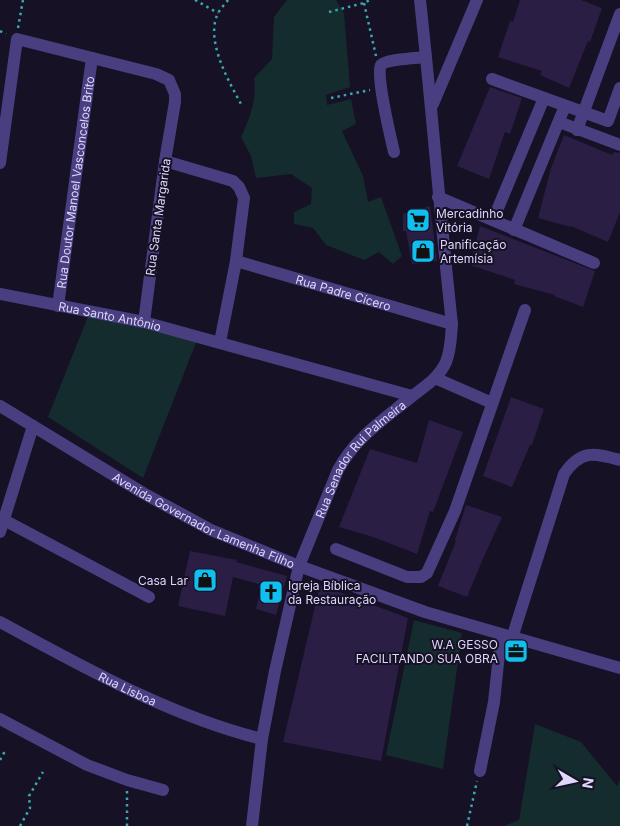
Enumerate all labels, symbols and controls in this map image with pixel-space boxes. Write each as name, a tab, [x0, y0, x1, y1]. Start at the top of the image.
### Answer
street label: Rua Doutor Manoel Vasconcelos Brito	[53, 75, 97, 289]
street label: Rua Santa Margarida	[142, 157, 174, 277]
place label: Mercadinho Vitória	[436, 206, 504, 235]
supermarket icon: Mercadinho Vitória	[405, 207, 431, 233]
place label: Panificação Artemísia	[440, 237, 506, 266]
shop icon: Panificação Artemísia	[410, 238, 436, 264]
street label: Rua Padre Cícero	[294, 271, 393, 313]
street label: Rua Santo Antônio	[57, 298, 163, 334]
street label: Rua Senador Rui Palmeira	[312, 397, 409, 520]
street label: Avenida Governador Lamenha Filho	[110, 469, 297, 571]
shop icon: Casa Lar	[192, 567, 218, 593]
place label: Casa Lar	[138, 573, 188, 588]
place label: Igreja Bíblica da Restauração	[288, 578, 376, 607]
church icon: Igreja Bíblica da Restauração	[258, 579, 284, 605]
place label: W.A GESSO FACILITANDO SUA OBRA	[356, 637, 498, 666]
office icon: W.A GESSO FACILITANDO SUA OBRA	[503, 638, 529, 664]
street label: Rua Lisboa	[96, 668, 159, 709]
north arrow	[550, 756, 600, 806]
text: N	[579, 777, 598, 790]

